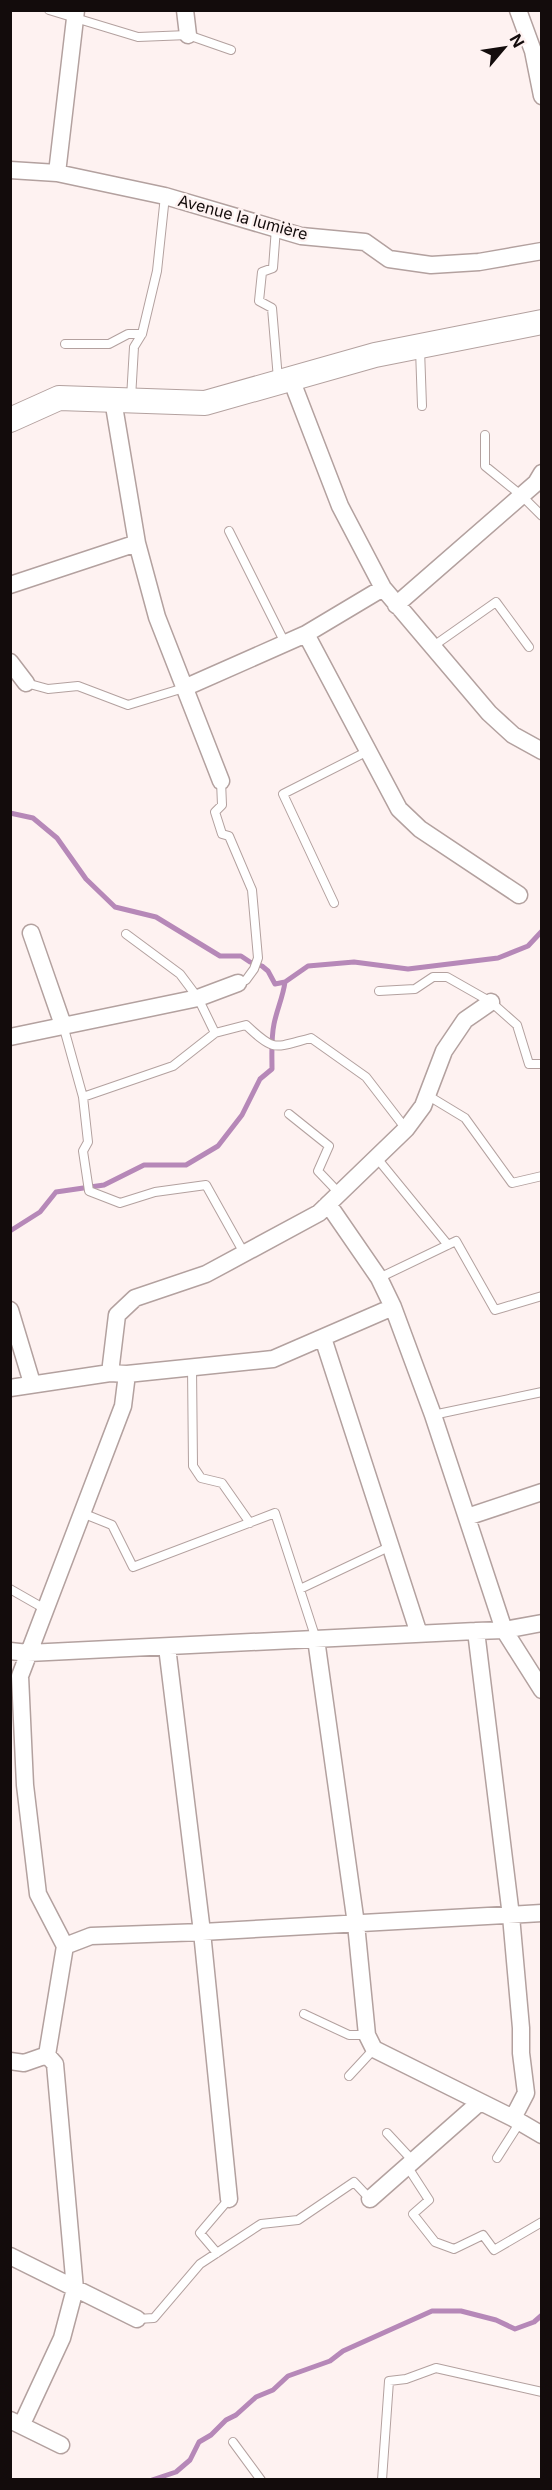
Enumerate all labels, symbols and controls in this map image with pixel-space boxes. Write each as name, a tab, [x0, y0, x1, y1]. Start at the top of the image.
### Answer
north arrow	[474, 18, 534, 78]
text: N	[505, 31, 529, 51]
street label: Avenue la lumière	[176, 190, 310, 244]

